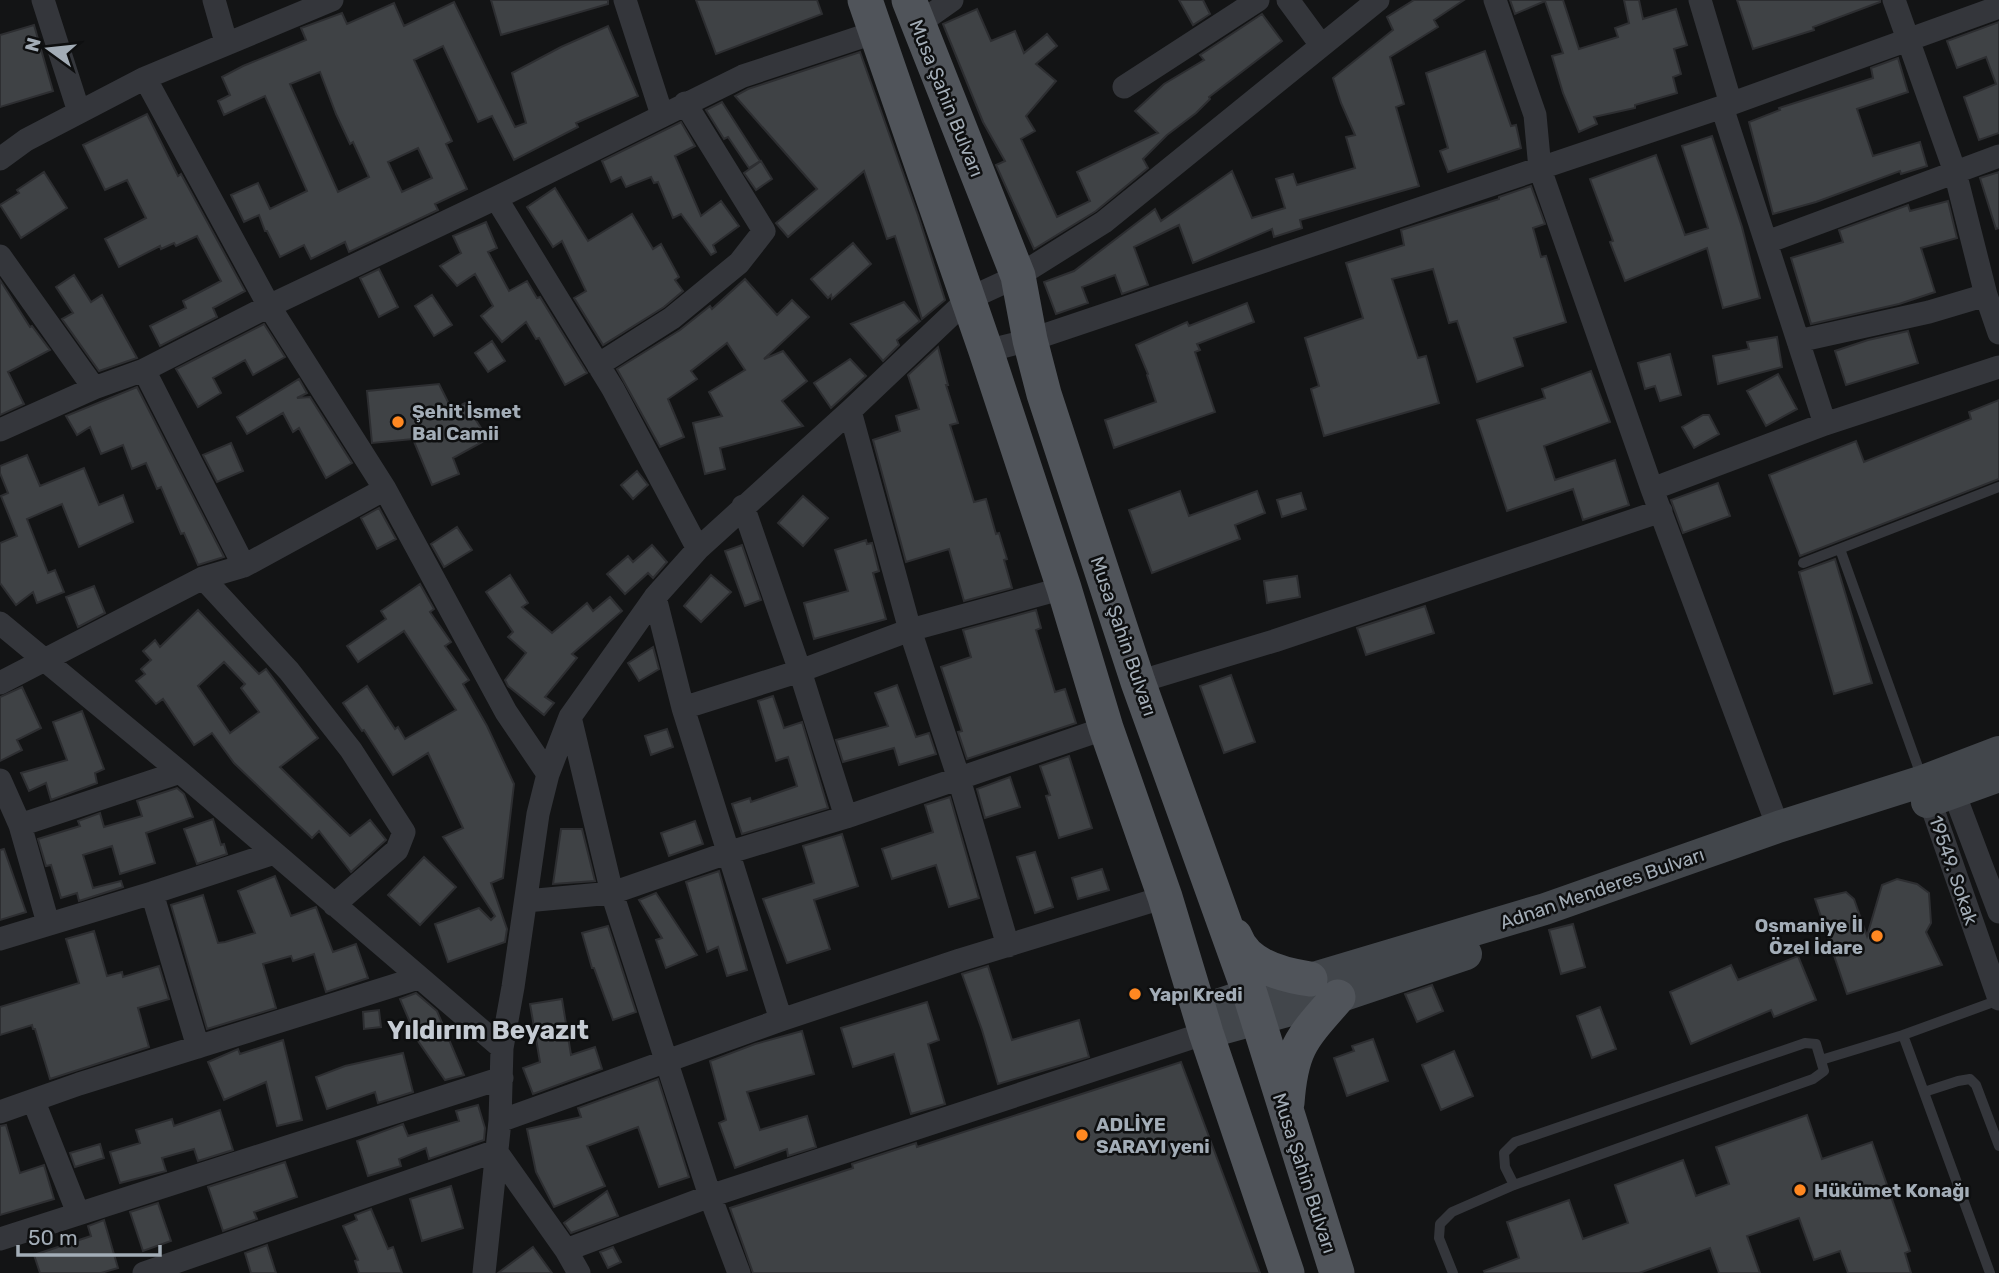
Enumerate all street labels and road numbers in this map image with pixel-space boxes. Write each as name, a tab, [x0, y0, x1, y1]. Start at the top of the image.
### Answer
street label: Musa Şahin Bulvarı	[905, 16, 989, 180]
street label: Musa Şahin Bulvarı	[1085, 553, 1162, 719]
street label: 19549. Sokak	[1924, 812, 1983, 928]
street label: Adnan Menderes Bulvarı	[1497, 843, 1707, 934]
street label: Musa Şahin Bulvarı	[1268, 1090, 1341, 1256]

